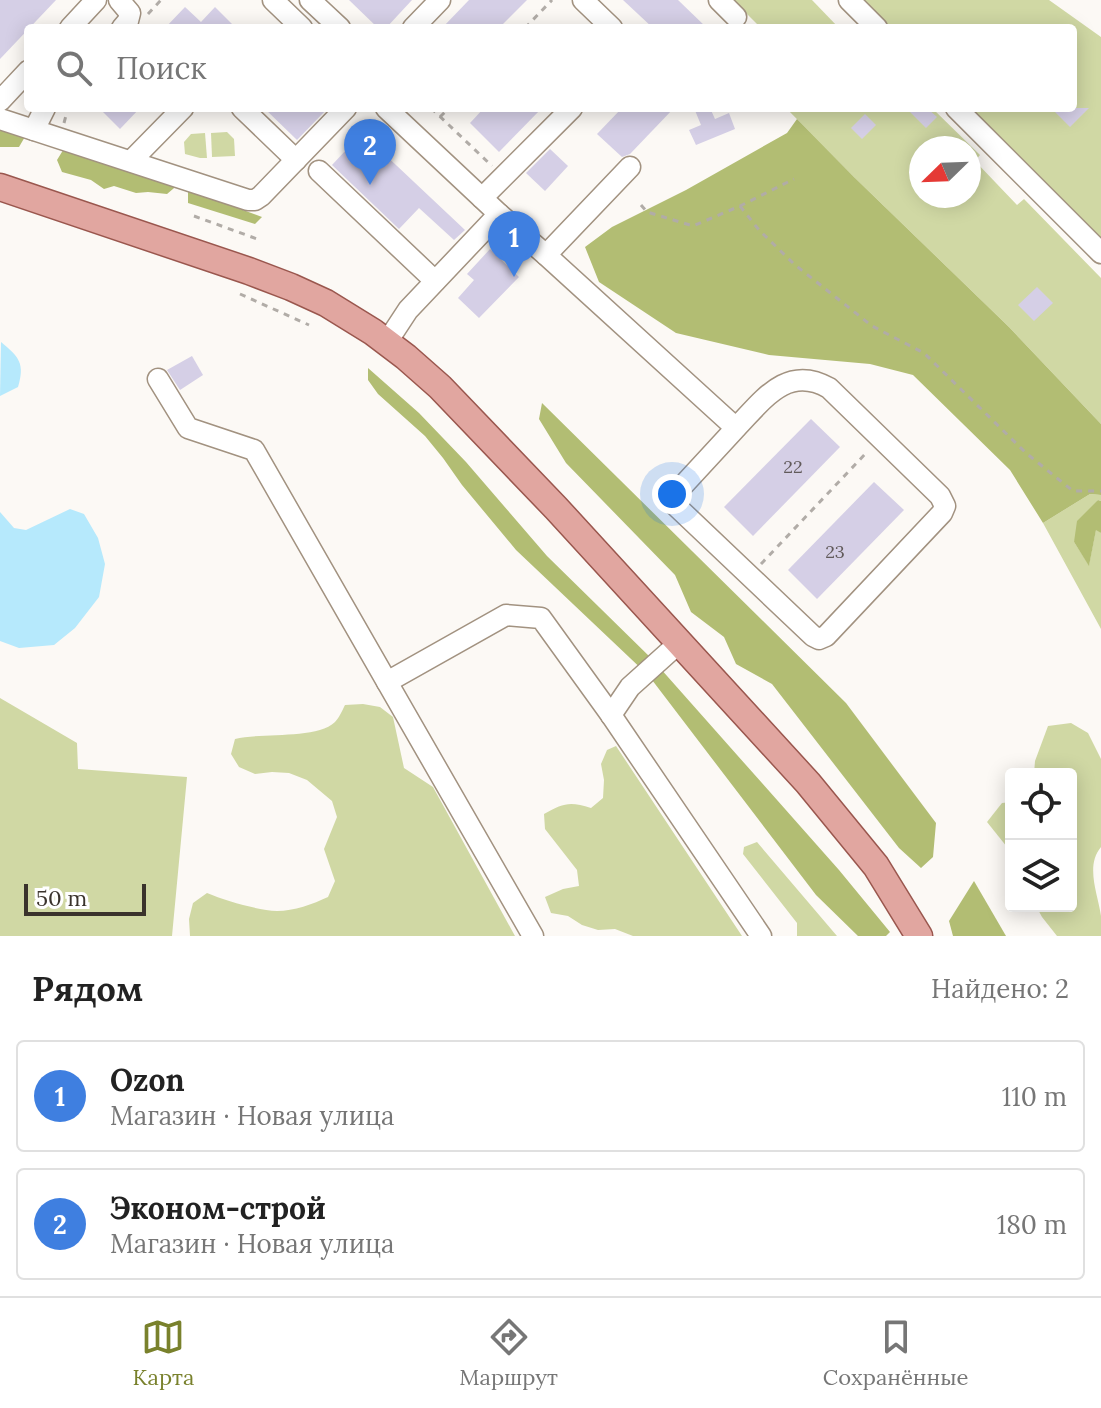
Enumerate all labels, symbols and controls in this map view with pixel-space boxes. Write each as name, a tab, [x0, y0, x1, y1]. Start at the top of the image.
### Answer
search box	[24, 24, 1077, 112]
icon: search	[52, 46, 96, 90]
text: Поиск	[116, 49, 207, 87]
pin: 2	[344, 119, 396, 185]
north arrow	[909, 136, 981, 208]
pin: 1	[488, 211, 540, 277]
house number: 22	[783, 455, 803, 478]
your location	[652, 474, 692, 514]
house number: 23	[825, 540, 845, 563]
map controls	[1005, 768, 1077, 912]
button: locate	[1005, 768, 1077, 840]
button: layers	[1005, 840, 1077, 912]
scale bar	[24, 880, 146, 916]
text: 50 m	[36, 884, 87, 912]
text: Рядом	[32, 967, 143, 1010]
text: Найдено: 2	[931, 972, 1069, 1005]
text: Ozon	[110, 1061, 185, 1099]
text: 1	[55, 1080, 65, 1113]
text: 110 m	[1002, 1080, 1067, 1113]
text: Магазин · Новая улица	[110, 1099, 394, 1132]
text: Эконом-строй	[110, 1189, 326, 1227]
text: 2	[53, 1208, 67, 1241]
text: 180 m	[997, 1208, 1067, 1241]
text: Магазин · Новая улица	[110, 1227, 394, 1260]
tab: Карта	[133, 1315, 194, 1391]
tab: Маршрут	[459, 1315, 558, 1391]
tab: Сохранённые	[823, 1315, 968, 1391]

